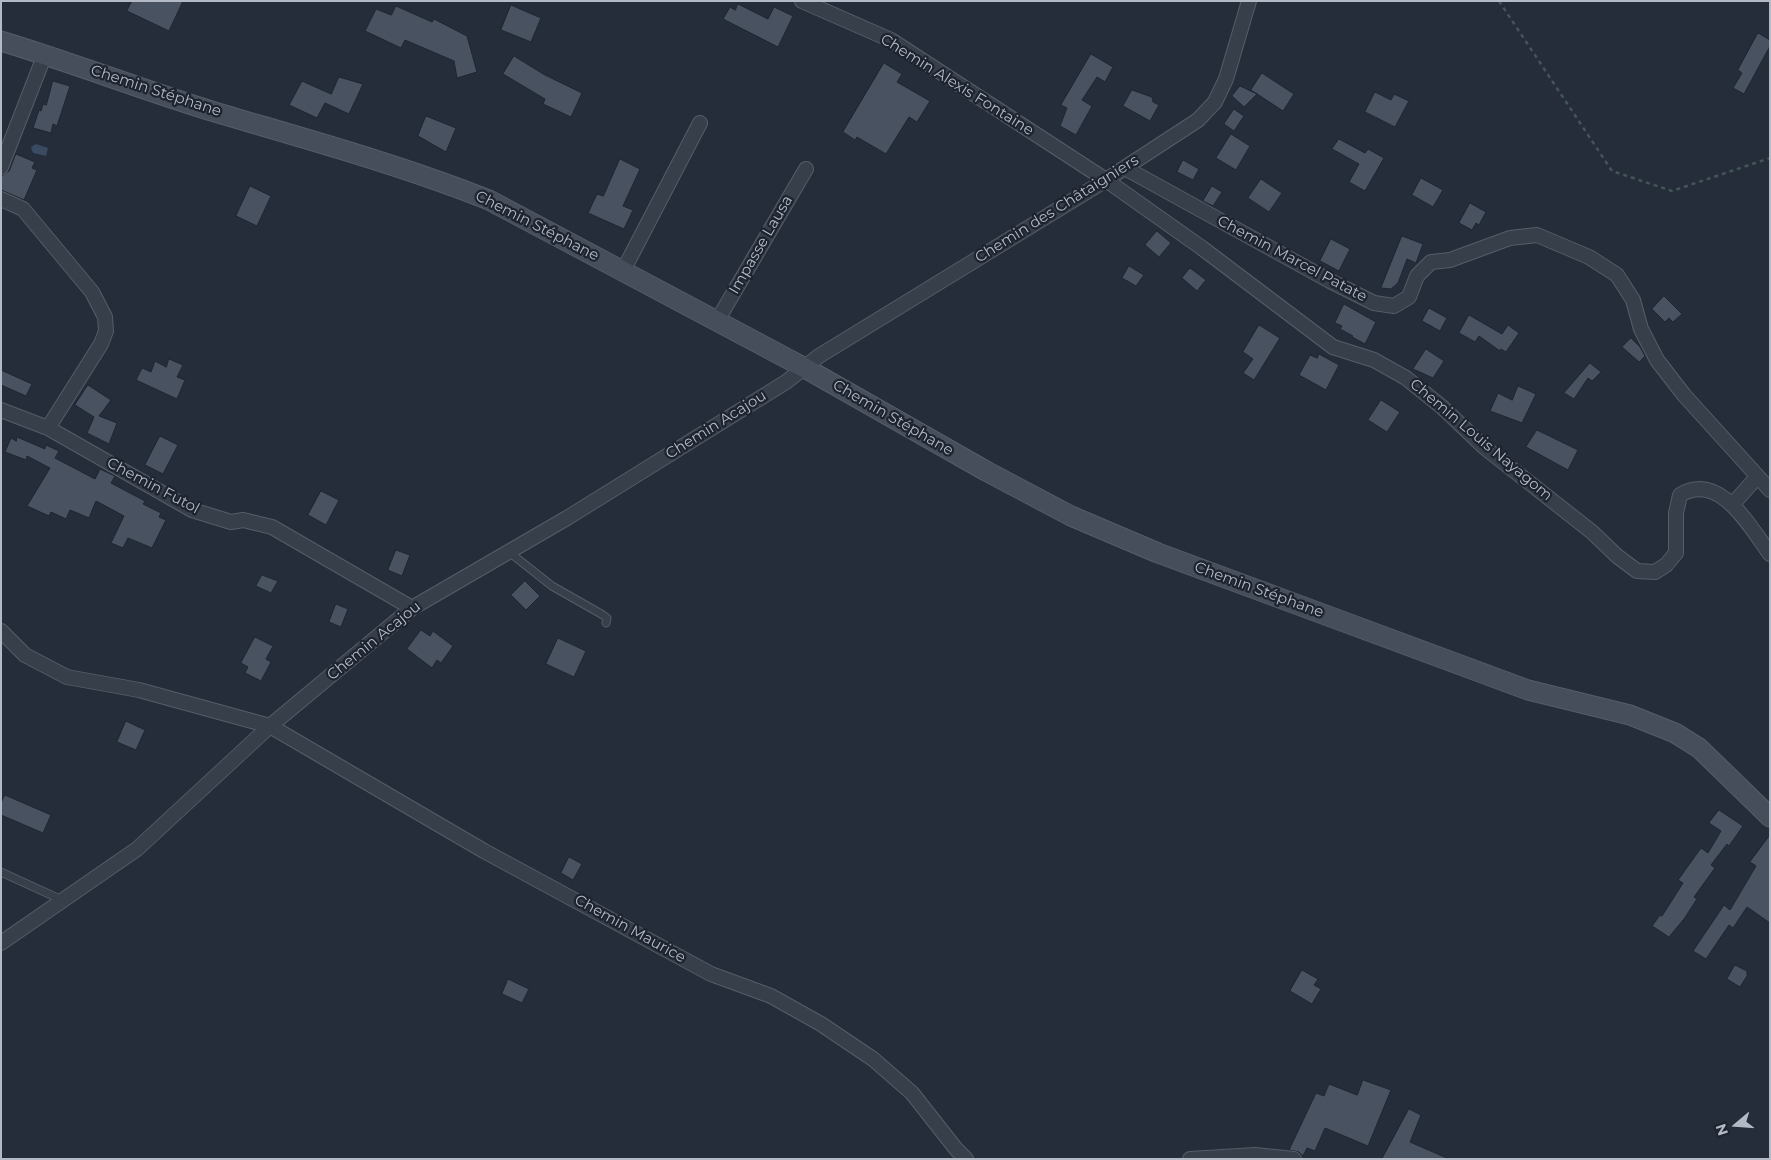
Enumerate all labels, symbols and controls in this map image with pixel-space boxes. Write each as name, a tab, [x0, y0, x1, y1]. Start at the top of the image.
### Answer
street label: Chemin Alexis Fontaine	[877, 30, 1037, 140]
street label: Chemin Stéphane	[88, 61, 224, 121]
street label: Chemin des Châtaigniers	[972, 151, 1142, 267]
street label: Chemin Stéphane	[472, 187, 602, 265]
street label: Impasse Lausa	[725, 192, 797, 298]
street label: Chemin Marcel Patate	[1214, 212, 1370, 306]
street label: Chemin Louis Nayagom	[1406, 375, 1556, 505]
street label: Chemin Stéphane	[829, 376, 957, 460]
street label: Chemin Acajou	[662, 387, 770, 463]
street label: Chemin Futol	[104, 454, 202, 518]
street label: Chemin Stéphane	[1192, 558, 1326, 622]
street label: Chemin Acajou	[323, 598, 425, 684]
street label: Chemin Maurice	[571, 891, 689, 967]
north arrow	[1711, 1100, 1761, 1150]
text: N	[1711, 1121, 1732, 1138]

